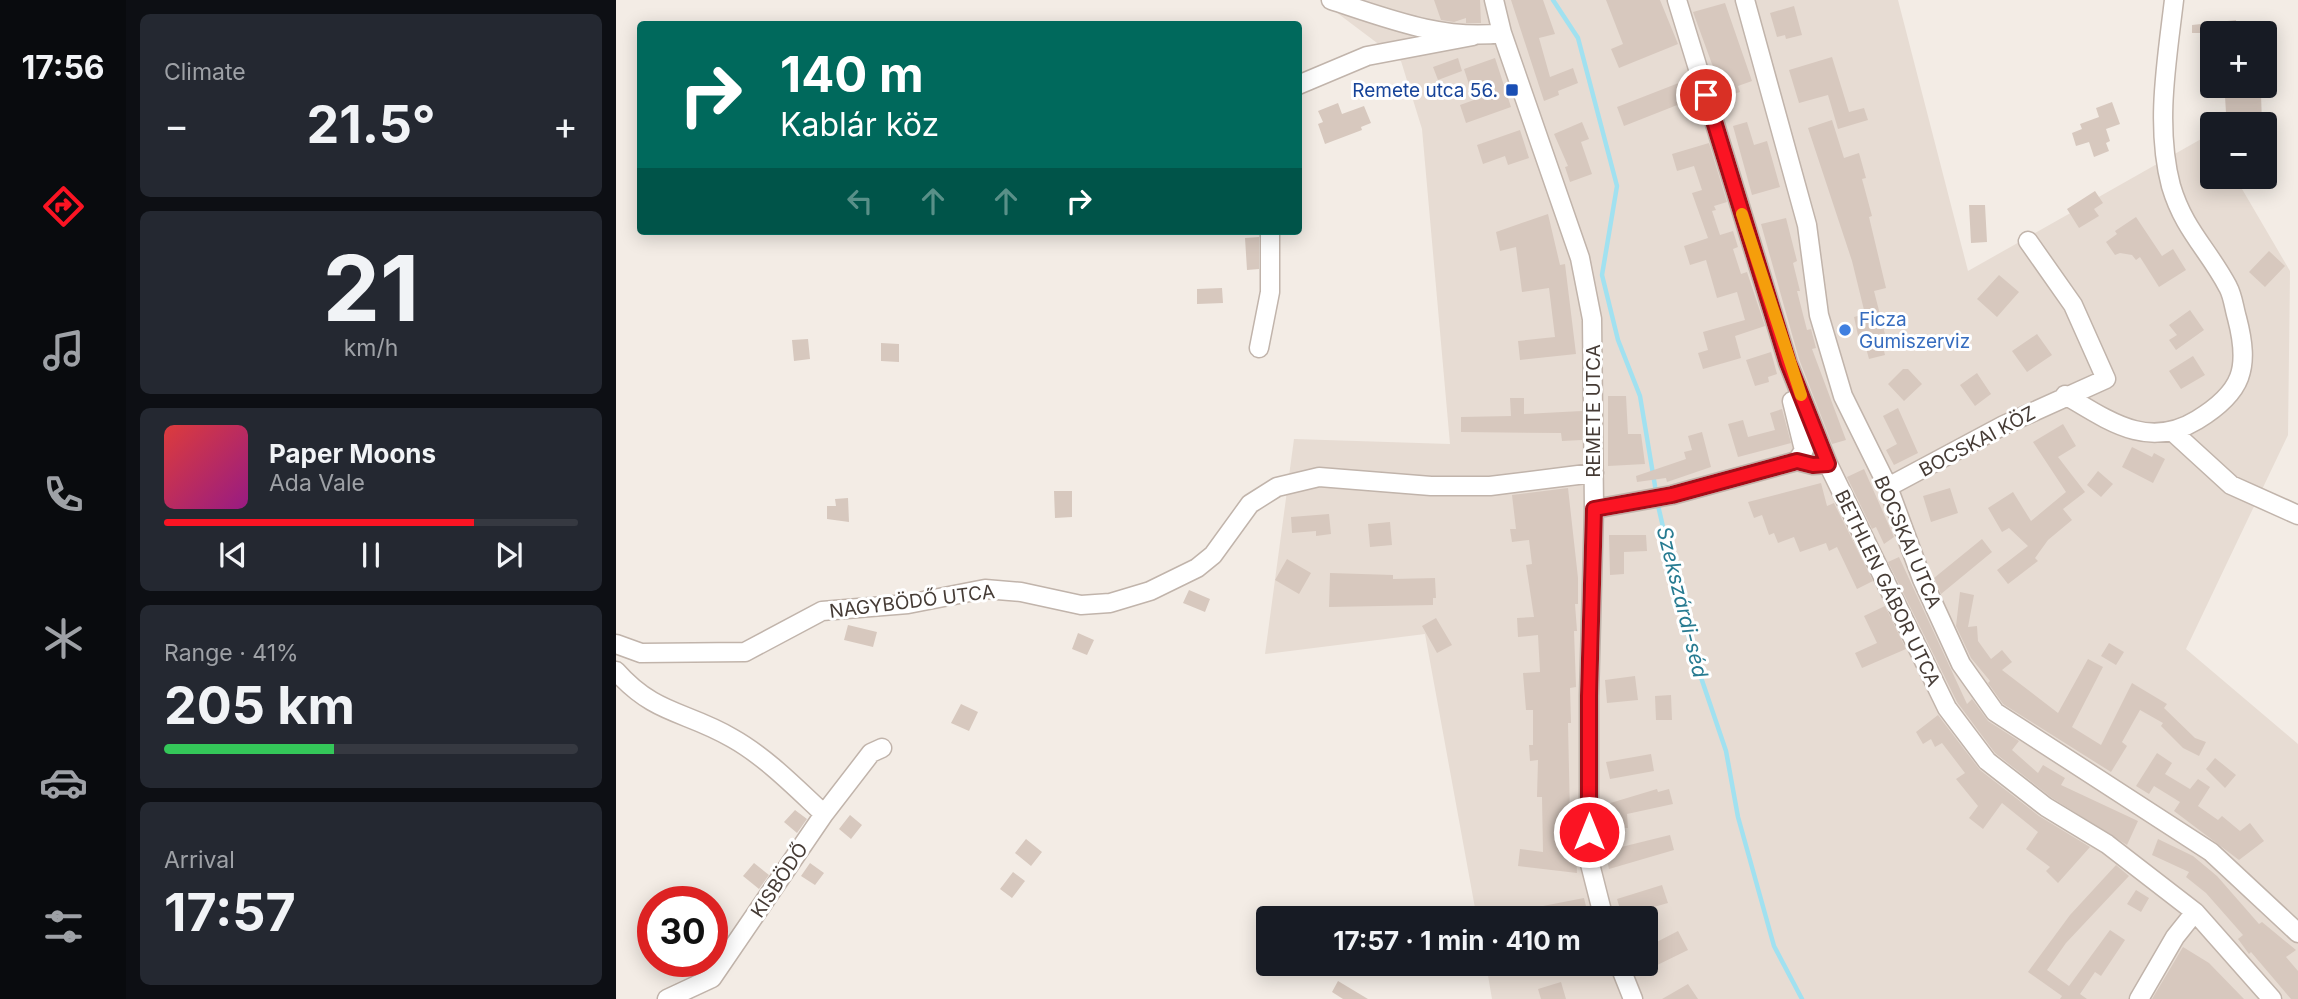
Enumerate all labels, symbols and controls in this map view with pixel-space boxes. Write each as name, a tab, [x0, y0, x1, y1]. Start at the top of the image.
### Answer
map controls	[2200, 21, 2277, 189]
button: +	[2200, 21, 2277, 98]
text: 140 m	[780, 45, 924, 104]
text: 17:56	[21, 48, 105, 87]
icon: right	[665, 49, 756, 140]
text: Climate	[164, 58, 246, 86]
pin	[1676, 65, 1736, 125]
icon: arrive	[1687, 76, 1725, 114]
place label: Remete utca 56.	[1352, 79, 1498, 102]
marker: Remete utca 56.	[1504, 82, 1520, 98]
text: 21.5°	[306, 93, 436, 156]
text: −	[164, 102, 189, 148]
text: +	[553, 102, 578, 148]
text: Kablár köz	[780, 105, 939, 144]
button: −	[2200, 112, 2277, 189]
icon: directions	[39, 182, 88, 231]
icon: left	[841, 182, 879, 220]
icon: ahead	[914, 182, 952, 220]
icon: ahead	[987, 182, 1025, 220]
icon: right	[1060, 182, 1098, 220]
text: 21	[323, 233, 419, 343]
place label: Ficza Gumiszerviz	[1859, 308, 1970, 353]
marker: Ficza Gumiszerviz	[1837, 322, 1853, 338]
icon: music	[39, 326, 88, 375]
text: km/h	[344, 334, 398, 362]
street label: REMETE UTCA	[1582, 344, 1605, 478]
street label: BOCSKAI KÖZ	[1915, 401, 2039, 482]
text: Paper Moons	[269, 438, 436, 469]
text: Ada Vale	[269, 469, 365, 497]
icon: phone	[39, 470, 88, 519]
street label: BOCSKAI UTCA	[1869, 472, 1946, 612]
street label: BETHLEN GÁBOR UTCA	[1830, 486, 1946, 690]
water label: Szekszárdi-séd	[1652, 524, 1713, 680]
icon: previous	[214, 536, 252, 574]
icon: pause	[352, 536, 390, 574]
icon: next	[490, 536, 528, 574]
street label: NAGYBÖDŐ UTCA	[828, 580, 996, 623]
icon: climate	[39, 614, 88, 663]
text: Range · 41%	[164, 639, 299, 667]
text: 205 km	[164, 674, 355, 737]
icon: car	[39, 758, 88, 807]
position arrow	[1552, 795, 1626, 869]
street label: KISBÖDŐ	[746, 839, 813, 922]
text: Arrival	[164, 846, 235, 874]
text: 17:57	[164, 881, 296, 944]
speed limit sign: 30	[637, 886, 728, 977]
icon: filters	[39, 902, 88, 951]
text: 17:57 · 1 min · 410 m	[1333, 925, 1581, 956]

